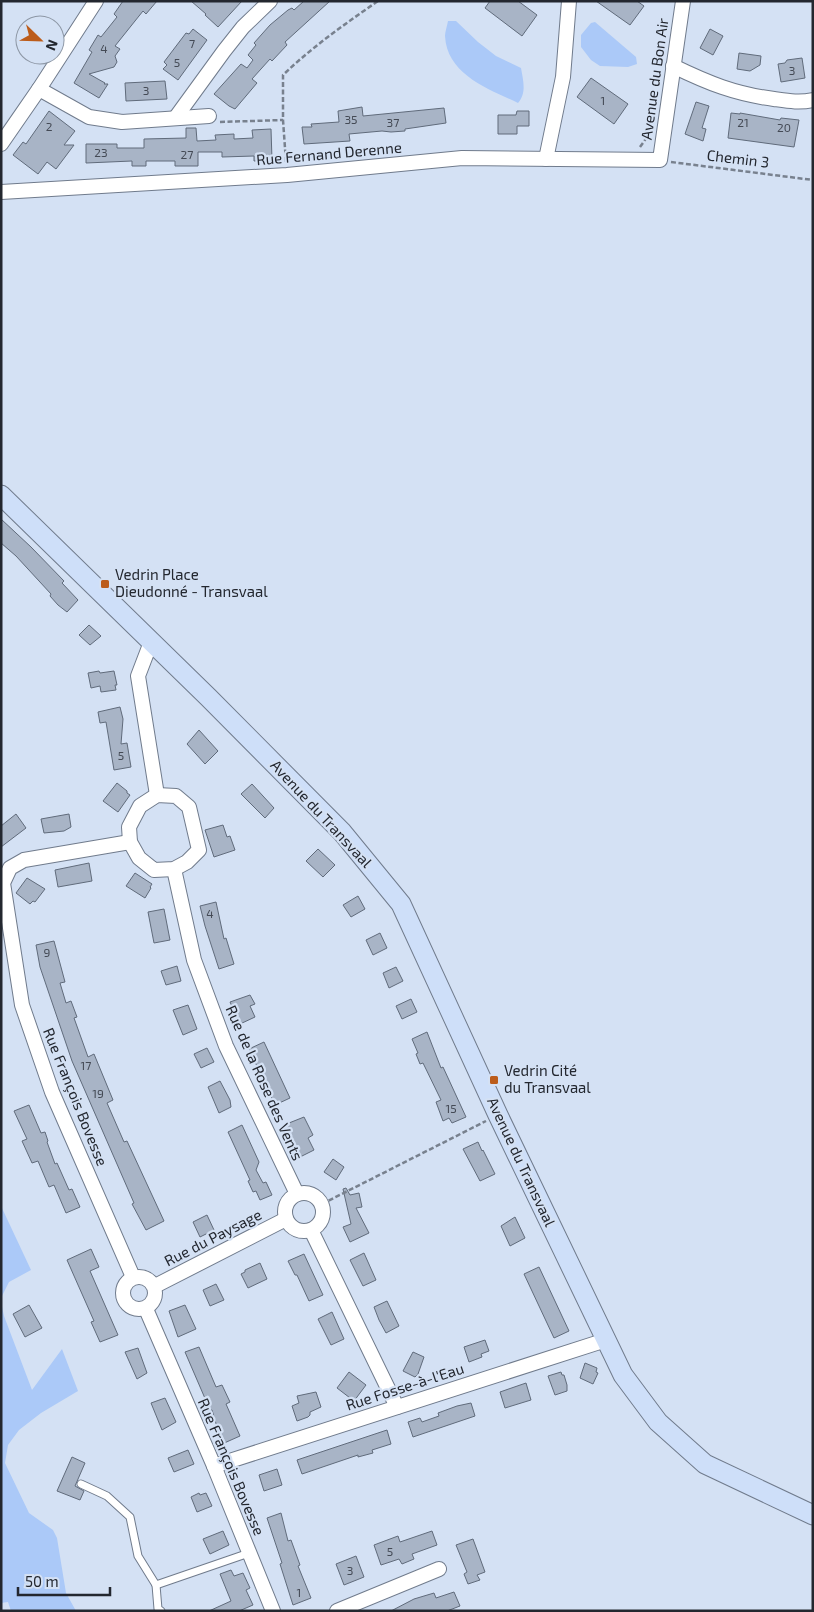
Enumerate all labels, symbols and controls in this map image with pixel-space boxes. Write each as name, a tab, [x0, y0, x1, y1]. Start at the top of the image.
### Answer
north arrow	[15, 15, 65, 65]
street label: Avenue du Bon Air	[637, 17, 671, 141]
house number: 7	[189, 36, 195, 50]
text: N	[43, 37, 62, 53]
house number: 4	[100, 41, 108, 55]
house number: 5	[174, 55, 180, 69]
house number: 3	[789, 63, 795, 77]
house number: 3	[143, 83, 149, 97]
house number: 1	[601, 93, 605, 107]
house number: 35	[344, 112, 358, 126]
house number: 37	[387, 115, 399, 129]
house number: 21	[737, 115, 749, 129]
house number: 2	[46, 119, 53, 133]
house number: 20	[777, 120, 791, 134]
street label: Rue Fernand Derenne	[255, 138, 402, 168]
house number: 23	[94, 145, 108, 159]
street label: Chemin 3	[706, 145, 770, 171]
house number: 27	[181, 147, 193, 161]
place label: Vedrin Place Dieudonné - Transvaal	[115, 565, 268, 600]
marker: Vedrin Place Dieudonné - Transvaal	[99, 578, 111, 590]
house number: 5	[118, 748, 124, 762]
street label: Avenue du Transvaal	[267, 756, 377, 871]
house number: 4	[206, 906, 214, 920]
house number: 9	[44, 945, 51, 959]
street label: Rue de la Rose des Vents	[223, 1002, 307, 1163]
street label: Rue François Bovesse	[39, 1025, 112, 1169]
house number: 17	[81, 1058, 91, 1072]
place label: Vedrin Cité du Transvaal	[504, 1061, 591, 1096]
marker: Vedrin Cité du Transvaal	[488, 1074, 500, 1086]
house number: 19	[92, 1086, 104, 1100]
street label: Avenue du Transvaal	[484, 1094, 560, 1230]
house number: 15	[445, 1101, 457, 1115]
street label: Rue du Paysage	[161, 1205, 264, 1269]
street label: Rue Fosse-à-l'Eau	[343, 1358, 466, 1414]
street label: Rue François Bovesse	[194, 1395, 269, 1538]
house number: 5	[387, 1544, 393, 1558]
house number: 3	[347, 1563, 353, 1577]
scale bar	[18, 1564, 110, 1596]
text: 50 m	[25, 1572, 59, 1590]
house number: 1	[297, 1585, 301, 1599]

